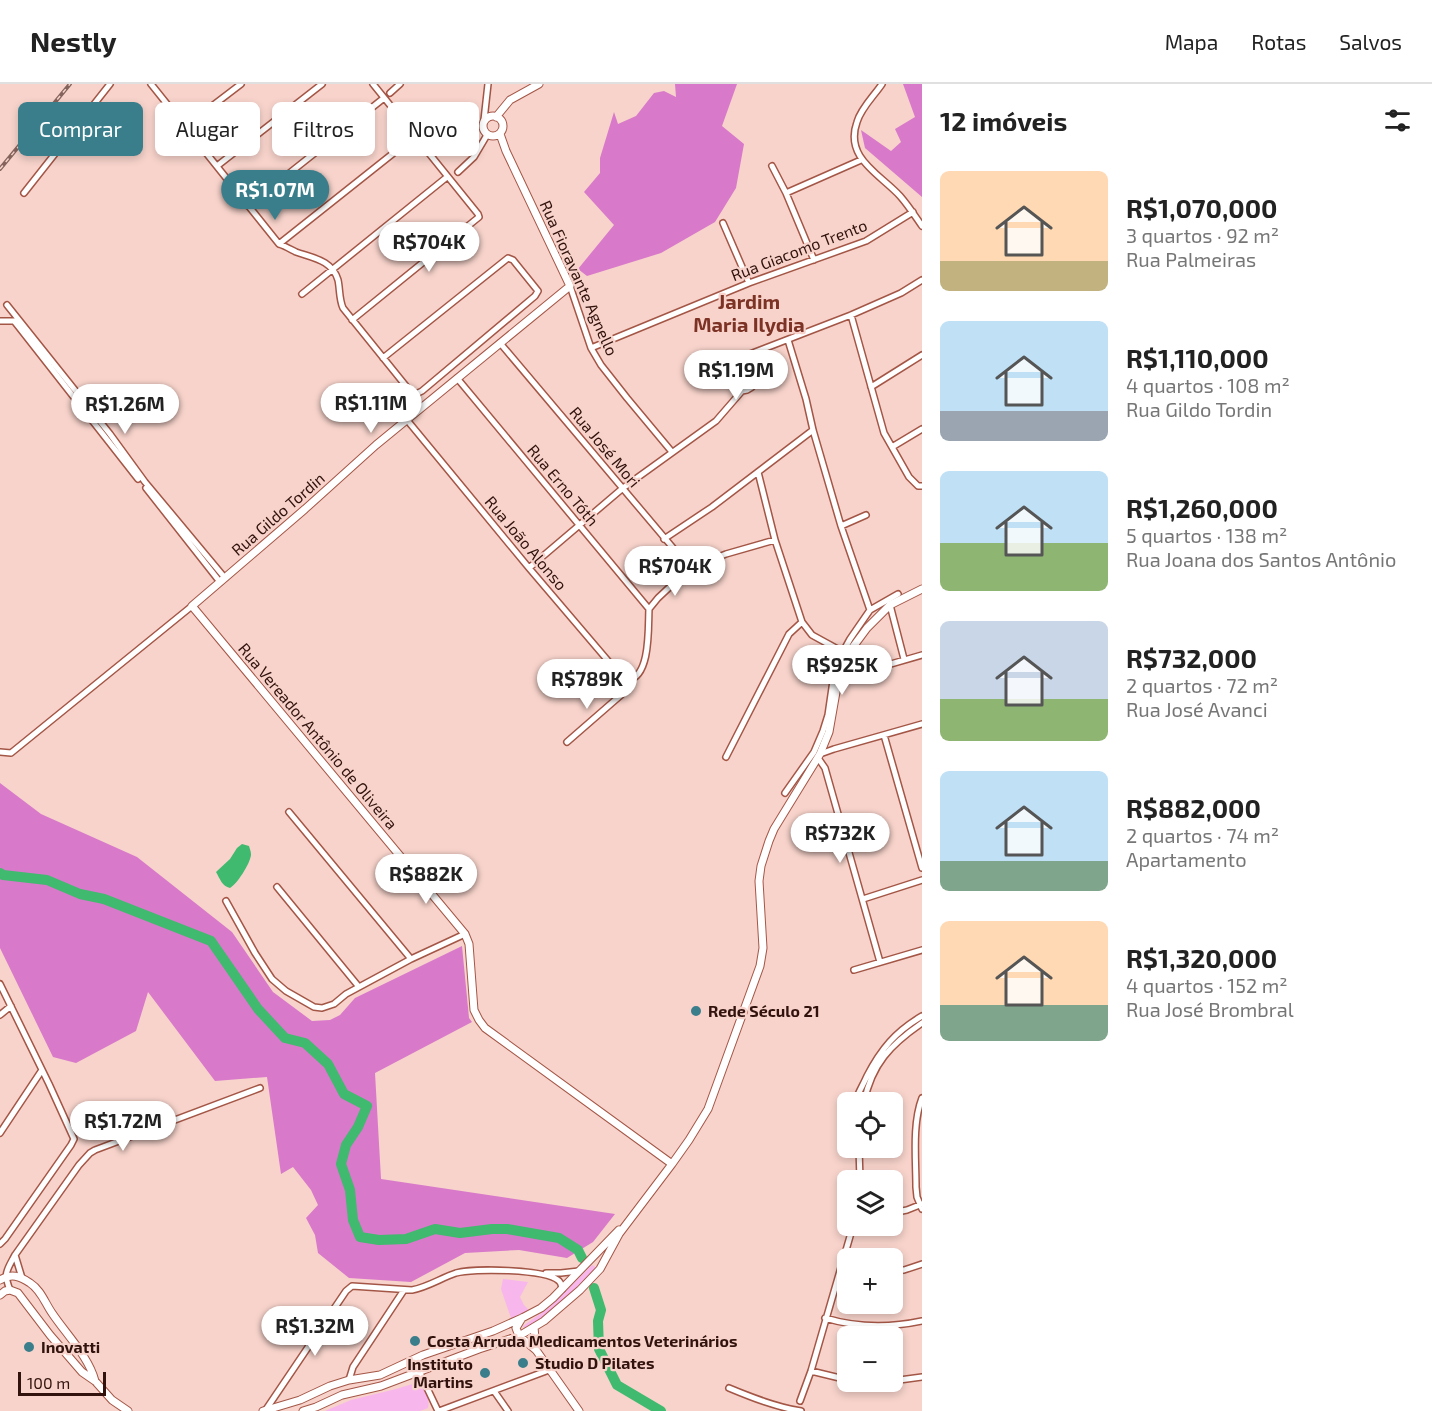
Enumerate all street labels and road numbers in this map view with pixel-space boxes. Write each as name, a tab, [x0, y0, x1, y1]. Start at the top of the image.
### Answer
street label: Rua Fioravante Agnello	[537, 197, 622, 358]
street label: Rua Giacomo Trento	[728, 215, 870, 284]
street label: Rua José Mori	[566, 403, 645, 491]
street label: Rua Erno Tóth	[524, 440, 603, 529]
street label: Rua Gildo Tordin	[227, 468, 328, 559]
street label: Rua João Alonso	[482, 492, 571, 594]
street label: Rua Vereador Antônio de Oliveira	[235, 639, 402, 833]

